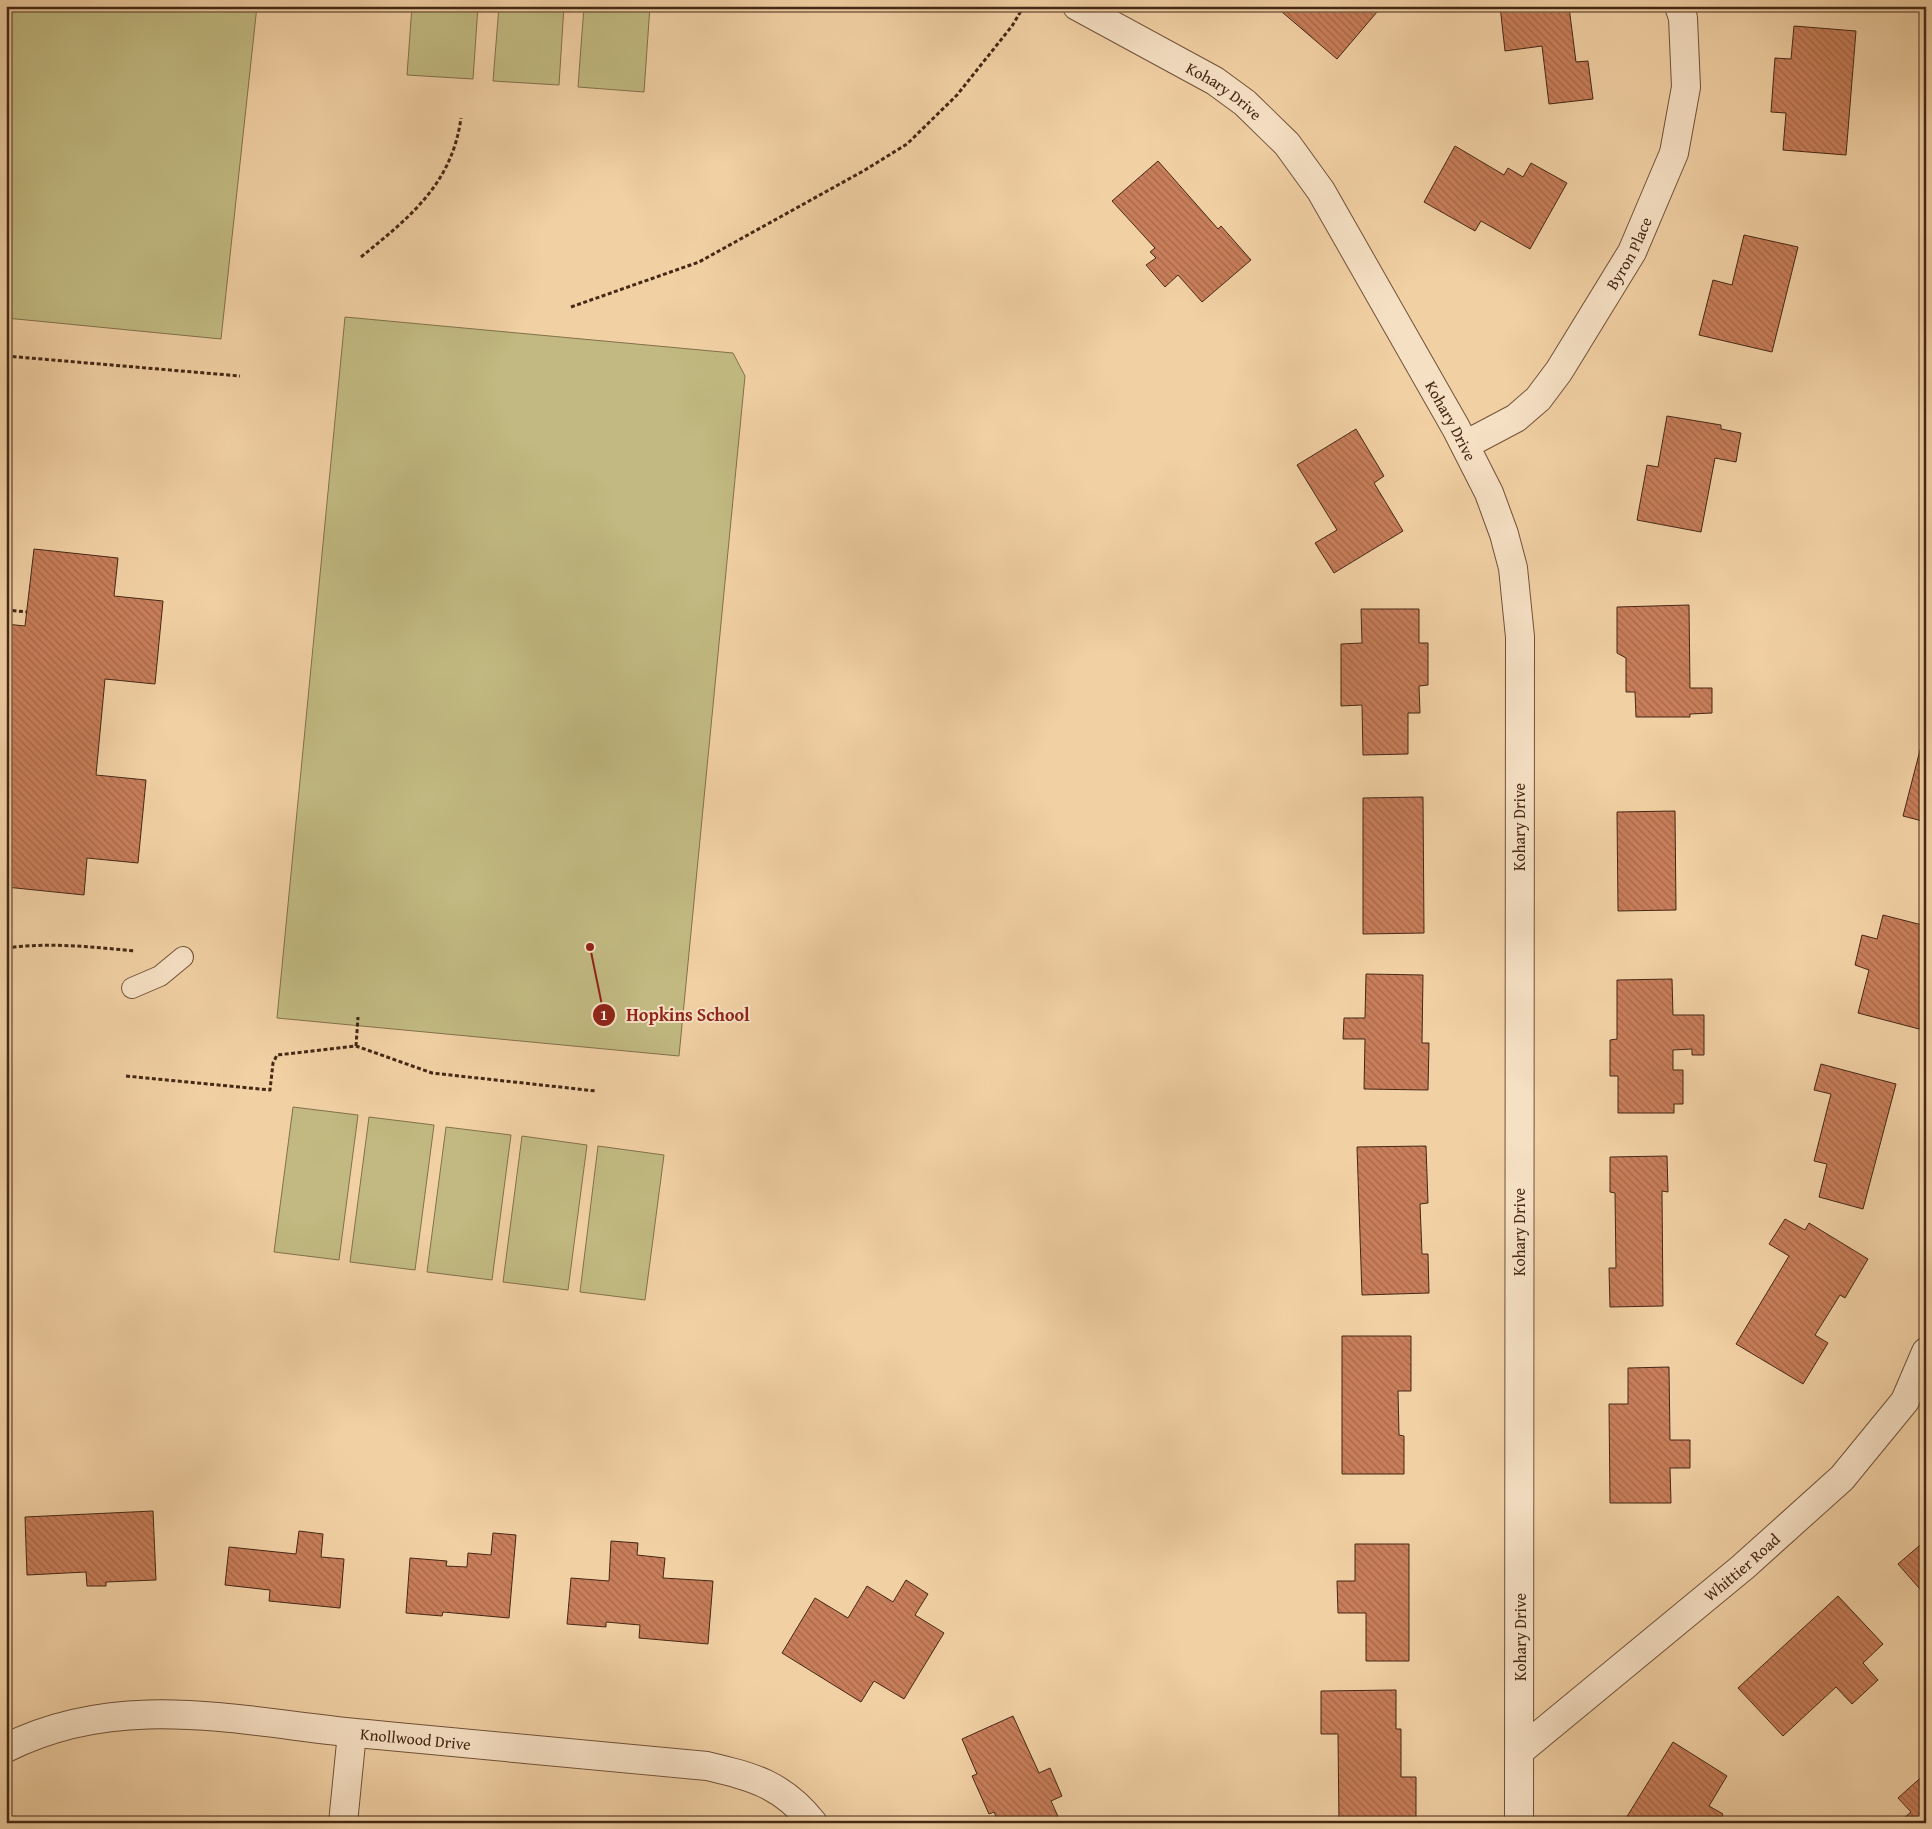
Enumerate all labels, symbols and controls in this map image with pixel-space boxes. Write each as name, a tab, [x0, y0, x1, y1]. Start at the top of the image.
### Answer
street label: Kohary Drive	[1182, 56, 1268, 125]
street label: Byron Place	[1600, 213, 1658, 294]
street label: Kohary Drive	[1419, 376, 1483, 465]
street label: Kohary Drive	[1507, 783, 1531, 871]
callout: Hopkins School	[591, 998, 759, 1031]
text: Hopkins School	[626, 1001, 750, 1028]
text: 1	[600, 1004, 608, 1025]
street label: Kohary Drive	[1507, 1188, 1531, 1276]
street label: Whittier Road	[1698, 1527, 1786, 1607]
street label: Kohary Drive	[1508, 1593, 1532, 1681]
street label: Knollwood Drive	[359, 1721, 472, 1756]

